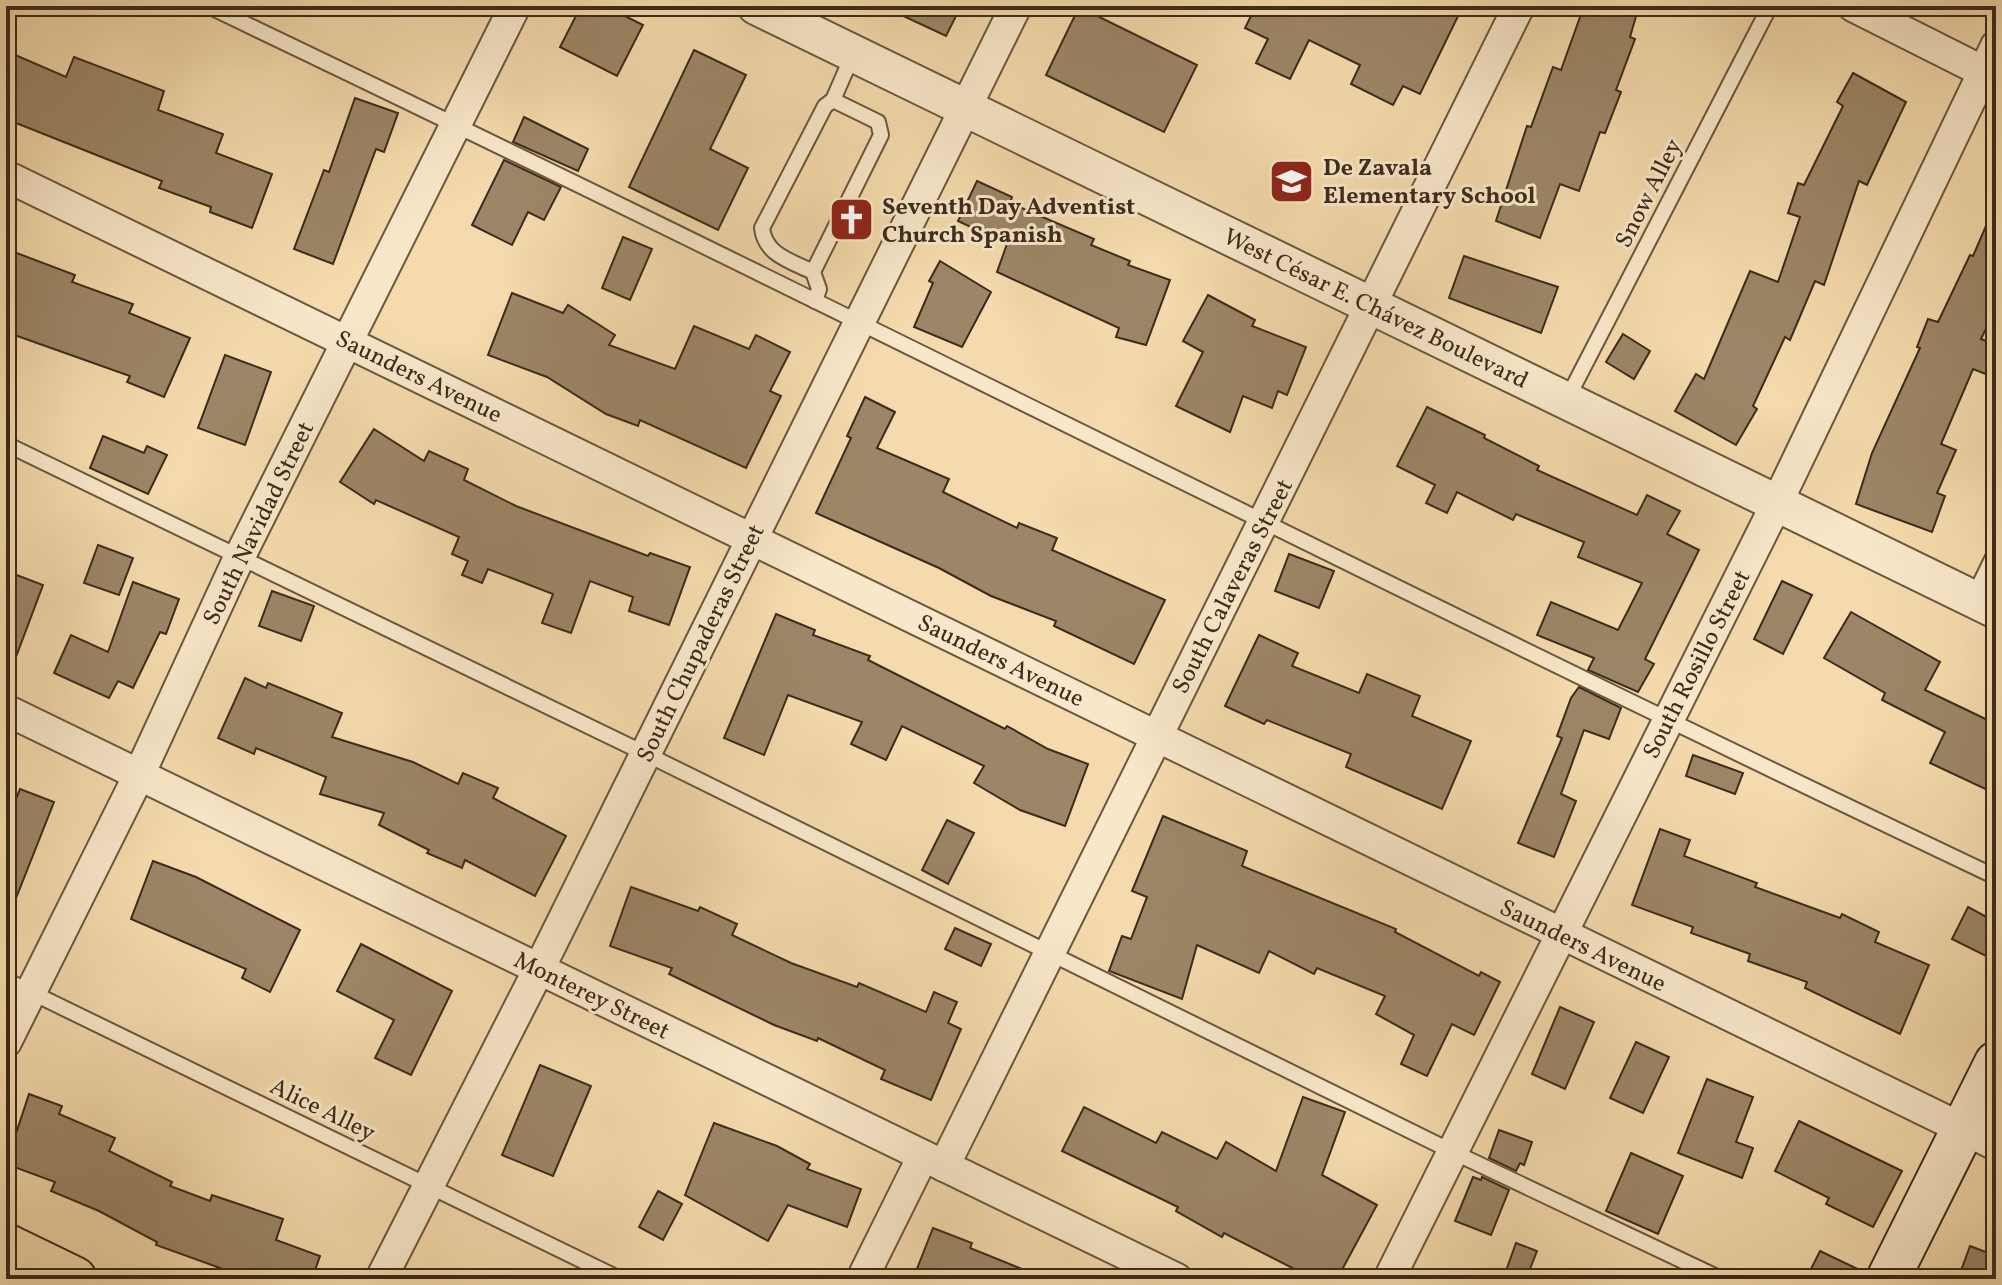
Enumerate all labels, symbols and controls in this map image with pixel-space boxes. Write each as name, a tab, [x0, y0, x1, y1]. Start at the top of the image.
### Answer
street label: Snow Alley	[1608, 134, 1692, 254]
place label: De Zavala Elementary School	[1323, 152, 1536, 214]
school or university icon: De Zavala Elementary School	[1268, 157, 1316, 205]
place label: Seventh Day Adventist Church Spanish	[882, 191, 1135, 253]
church icon: Seventh Day Adventist Church Spanish	[827, 196, 875, 244]
street label: West César E. Chávez Boulevard	[1217, 221, 1533, 399]
street label: Saunders Avenue	[329, 323, 507, 433]
street label: South Navidad Street	[196, 416, 324, 631]
street label: South Calaveras Street	[1165, 474, 1303, 700]
street label: South Chupaderas Street	[629, 519, 774, 769]
street label: South Rosillo Street	[1635, 564, 1760, 765]
street label: Saunders Avenue	[911, 607, 1089, 717]
street label: Saunders Avenue	[1493, 892, 1671, 1002]
street label: Monterey Street	[507, 944, 675, 1049]
street label: Alice Alley	[264, 1071, 381, 1151]

